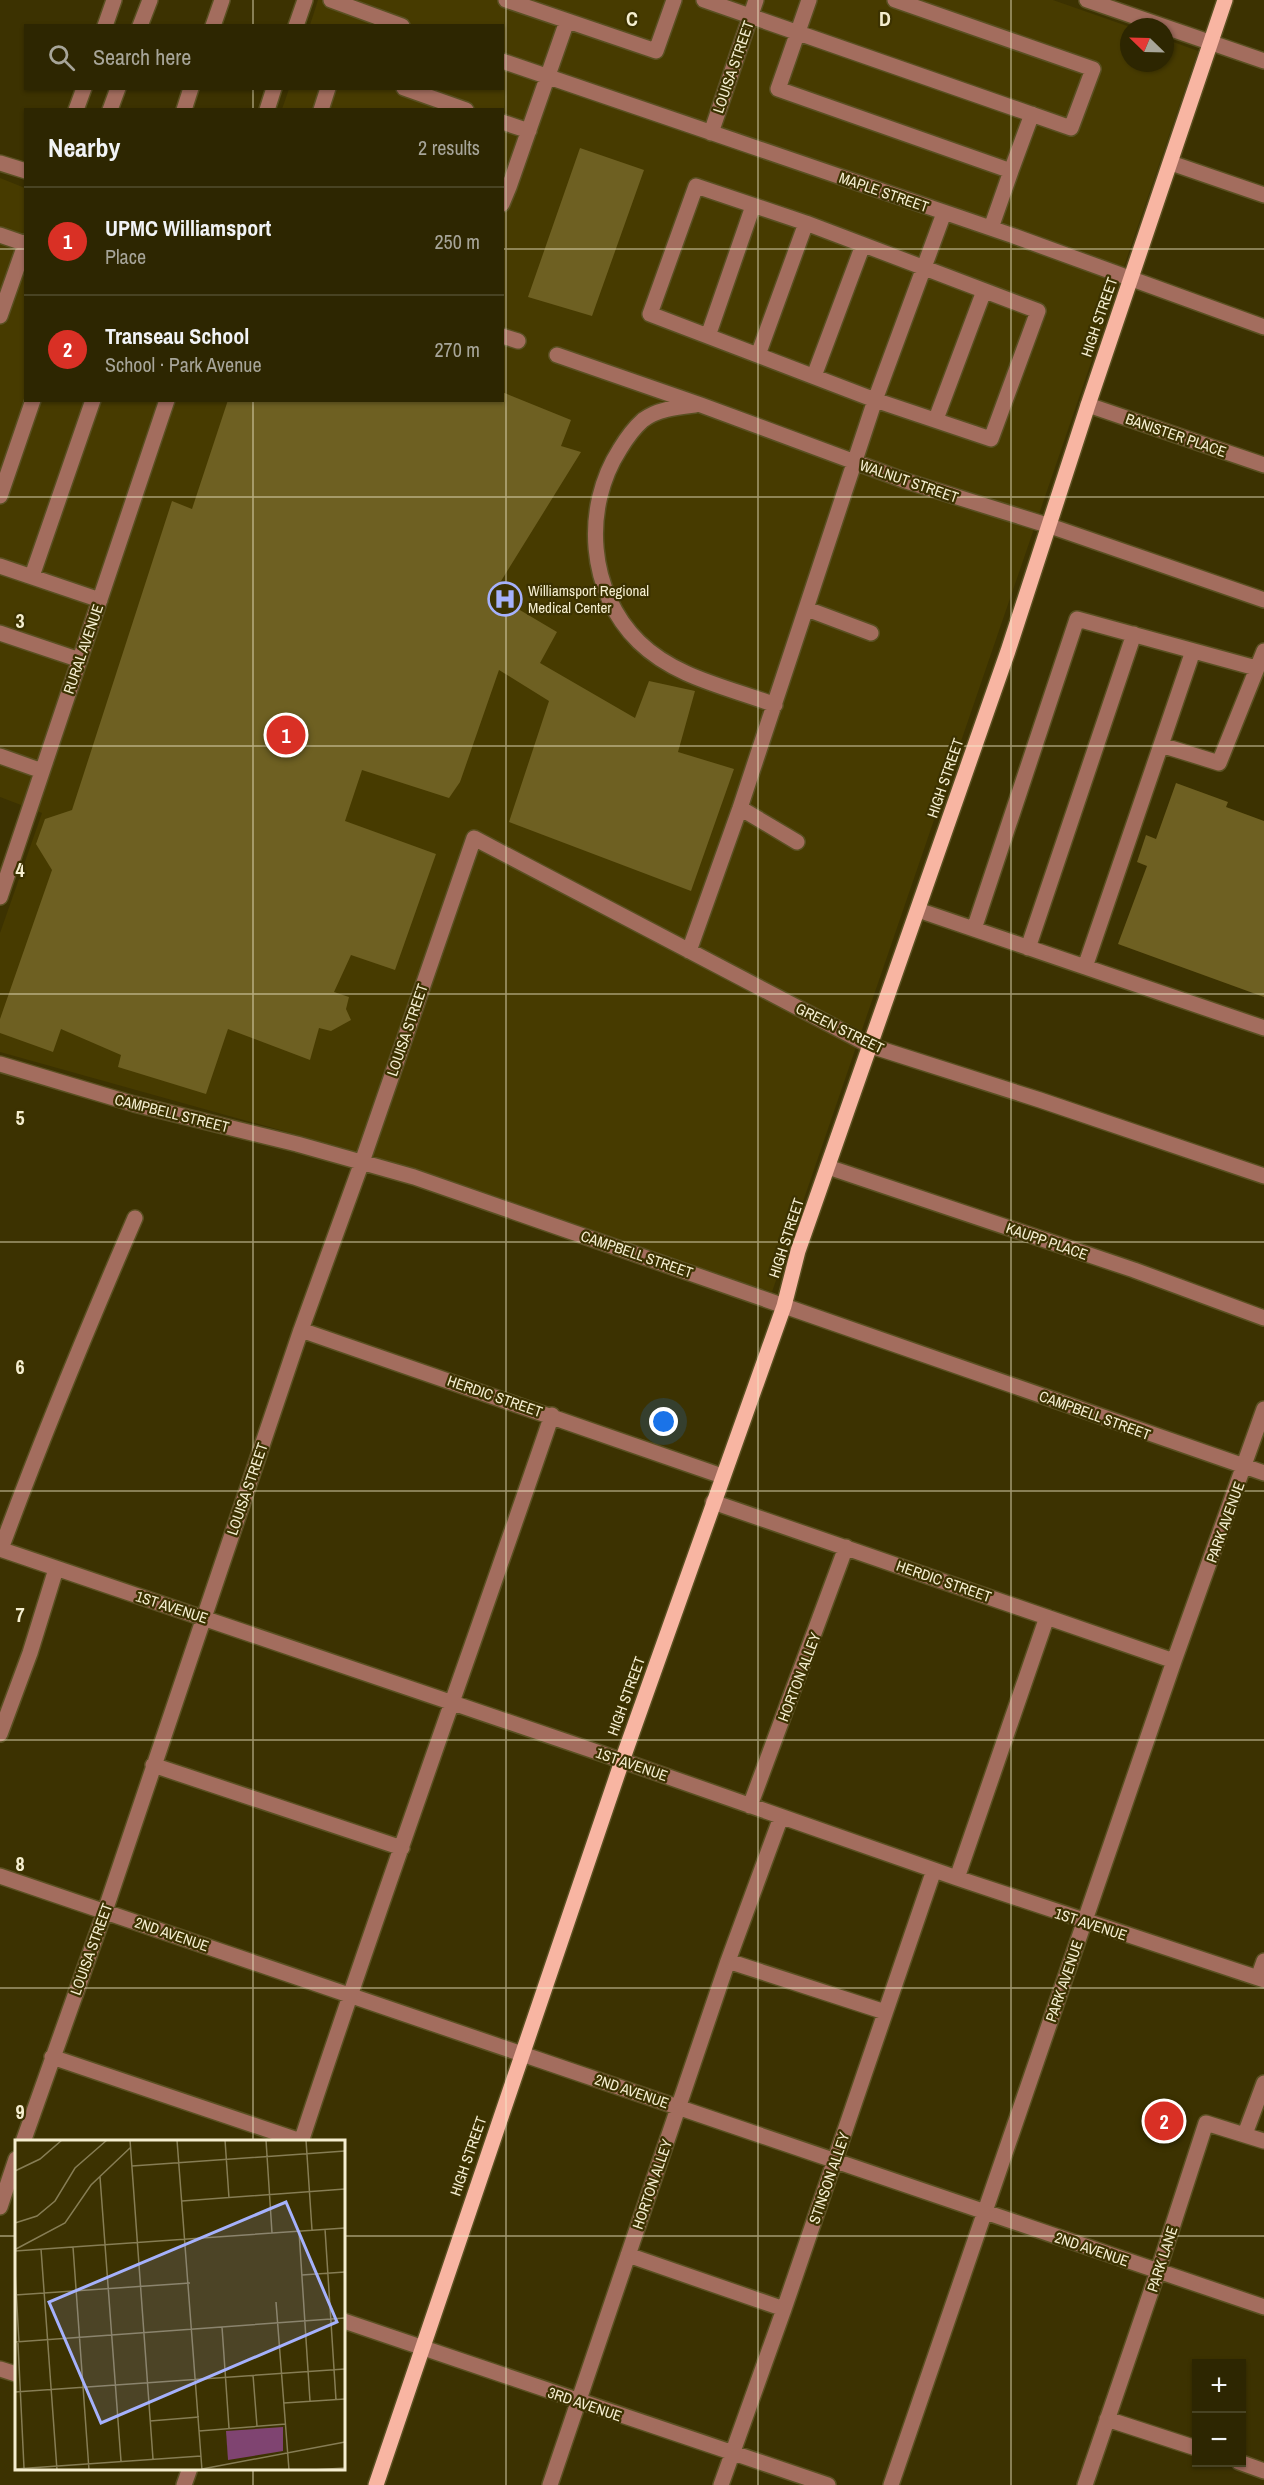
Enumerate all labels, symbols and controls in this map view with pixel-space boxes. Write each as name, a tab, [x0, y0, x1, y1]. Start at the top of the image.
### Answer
text: C	[626, 5, 638, 32]
text: D	[879, 5, 891, 32]
street label: LOUISA STREET	[707, 18, 759, 116]
north arrow	[1120, 18, 1174, 72]
search box	[24, 24, 504, 90]
icon: search	[45, 41, 78, 74]
text: Search here	[93, 42, 191, 72]
text: Nearby	[48, 130, 120, 165]
text: 2 results	[418, 134, 480, 161]
street label: MAPLE STREET	[836, 167, 932, 217]
text: UPMC Williamsport	[105, 213, 271, 243]
text: 1	[63, 228, 72, 255]
text: 250 m	[434, 228, 480, 255]
text: Place	[105, 243, 146, 270]
street label: HIGH STREET	[1076, 274, 1123, 360]
text: Transeau School	[105, 321, 249, 351]
text: 2	[63, 336, 72, 363]
text: 270 m	[434, 336, 480, 363]
text: School · Park Avenue	[105, 351, 262, 378]
street label: BANISTER PLACE	[1123, 408, 1229, 462]
street label: WALNUT STREET	[857, 454, 962, 508]
place label: Williamsport Regional Medical Center	[528, 580, 649, 618]
hospital icon: Williamsport Regional Medical Center	[487, 581, 523, 617]
street label: RURAL AVENUE	[58, 601, 108, 697]
text: 3	[15, 607, 25, 634]
pin: 1	[266, 712, 306, 758]
street label: HIGH STREET	[922, 735, 969, 821]
text: 4	[15, 856, 25, 883]
street label: LOUISA STREET	[381, 981, 433, 1079]
street label: GREEN STREET	[792, 998, 888, 1059]
street label: CAMPBELL STREET	[113, 1089, 232, 1137]
text: 5	[15, 1104, 25, 1131]
street label: HIGH STREET	[763, 1195, 809, 1281]
street label: KAUPP PLACE	[1003, 1217, 1091, 1265]
street label: CAMPBELL STREET	[578, 1225, 696, 1283]
text: 6	[15, 1353, 25, 1380]
street label: HERDIC STREET	[445, 1370, 546, 1422]
street label: CAMPBELL STREET	[1036, 1385, 1154, 1445]
your location	[649, 1407, 678, 1436]
street label: LOUISA STREET	[221, 1440, 273, 1538]
street label: PARK AVENUE	[1201, 1478, 1249, 1566]
street label: HERDIC STREET	[894, 1555, 995, 1607]
street label: 1ST AVENUE	[133, 1585, 211, 1629]
text: 7	[15, 1601, 25, 1628]
street label: HORTON ALLEY	[772, 1629, 826, 1725]
street label: HIGH STREET	[602, 1653, 650, 1738]
street label: 1ST AVENUE	[593, 1742, 671, 1786]
text: 8	[15, 1850, 25, 1877]
street label: LOUISA STREET	[65, 1900, 118, 1998]
street label: 1ST AVENUE	[1052, 1902, 1130, 1946]
street label: 2ND AVENUE	[132, 1912, 212, 1956]
street label: PARK AVENUE	[1040, 1937, 1088, 2025]
street label: 2ND AVENUE	[592, 2069, 672, 2113]
text: 9	[15, 2098, 25, 2125]
pin: 2	[1144, 2098, 1184, 2144]
street label: HIGH STREET	[445, 2113, 492, 2199]
street label: STINSON ALLEY	[803, 2129, 855, 2227]
street label: HORTON ALLEY	[627, 2135, 677, 2232]
inset map	[15, 2140, 345, 2470]
street label: PARK LANE	[1141, 2223, 1183, 2295]
street label: 2ND AVENUE	[1052, 2227, 1132, 2271]
map controls	[1192, 2359, 1246, 2467]
button: +	[1192, 2359, 1246, 2413]
street label: 3RD AVENUE	[545, 2382, 625, 2426]
button: −	[1192, 2413, 1246, 2467]

